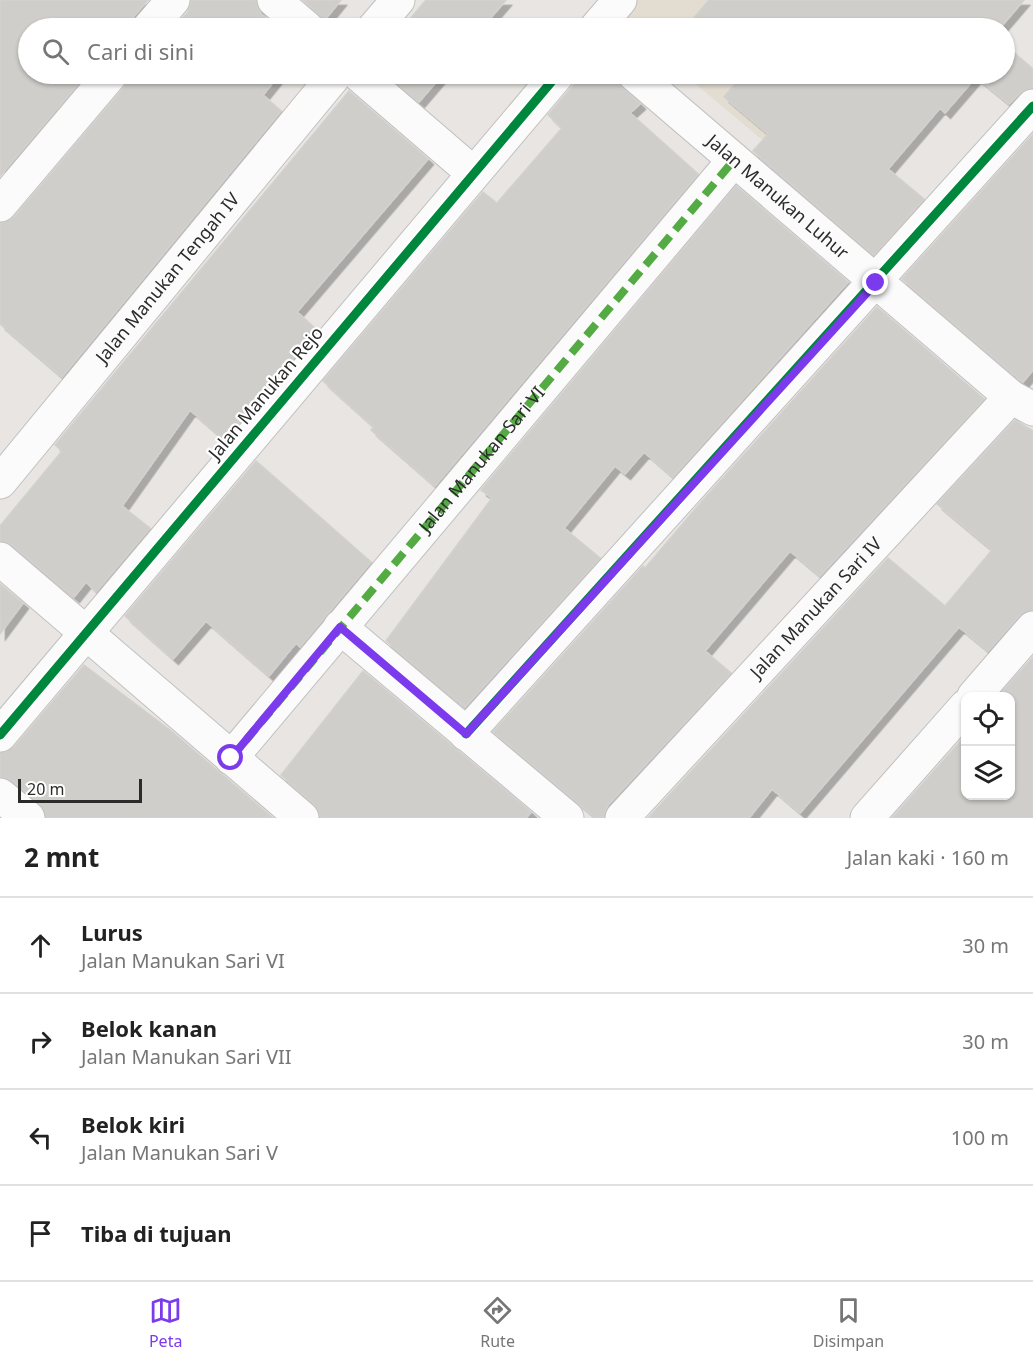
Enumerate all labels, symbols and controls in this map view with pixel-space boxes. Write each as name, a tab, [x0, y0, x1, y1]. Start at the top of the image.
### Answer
search box	[18, 18, 1015, 84]
icon: search	[39, 35, 72, 68]
text: Cari di sini	[87, 36, 194, 66]
street label: Jalan Manukan Luhur	[700, 127, 855, 264]
street label: Jalan Manukan Tengah IV	[89, 187, 244, 369]
route end	[862, 269, 888, 295]
street label: Jalan Manukan Rejo	[201, 321, 328, 465]
street label: Jalan Manukan Sari VI	[412, 381, 550, 538]
street label: Jalan Manukan Sari IV	[743, 532, 887, 684]
map controls	[961, 692, 1015, 800]
button: locate	[961, 692, 1015, 746]
route start	[217, 744, 243, 770]
button: layers	[961, 746, 1015, 800]
scale bar	[18, 776, 142, 804]
text: 20 m	[27, 778, 64, 800]
text: 2 mnt	[24, 839, 99, 875]
text: Jalan kaki · 160 m	[847, 844, 1009, 871]
text: Lurus	[81, 917, 143, 947]
icon: ahead	[24, 929, 57, 962]
text: 30 m	[962, 932, 1009, 959]
text: Jalan Manukan Sari VI	[81, 947, 285, 974]
text: Belok kanan	[81, 1013, 217, 1043]
icon: right	[24, 1025, 57, 1058]
text: 30 m	[962, 1028, 1009, 1055]
text: Jalan Manukan Sari VII	[81, 1043, 292, 1070]
text: Belok kiri	[81, 1109, 185, 1139]
icon: left	[24, 1121, 57, 1154]
text: 100 m	[951, 1124, 1009, 1151]
text: Jalan Manukan Sari V	[81, 1139, 278, 1166]
icon: arrive	[24, 1217, 57, 1250]
text: Tiba di tujuan	[81, 1218, 231, 1248]
tab: Peta	[149, 1294, 182, 1352]
tab: Rute	[480, 1294, 515, 1352]
tab: Disimpan	[813, 1294, 884, 1352]

